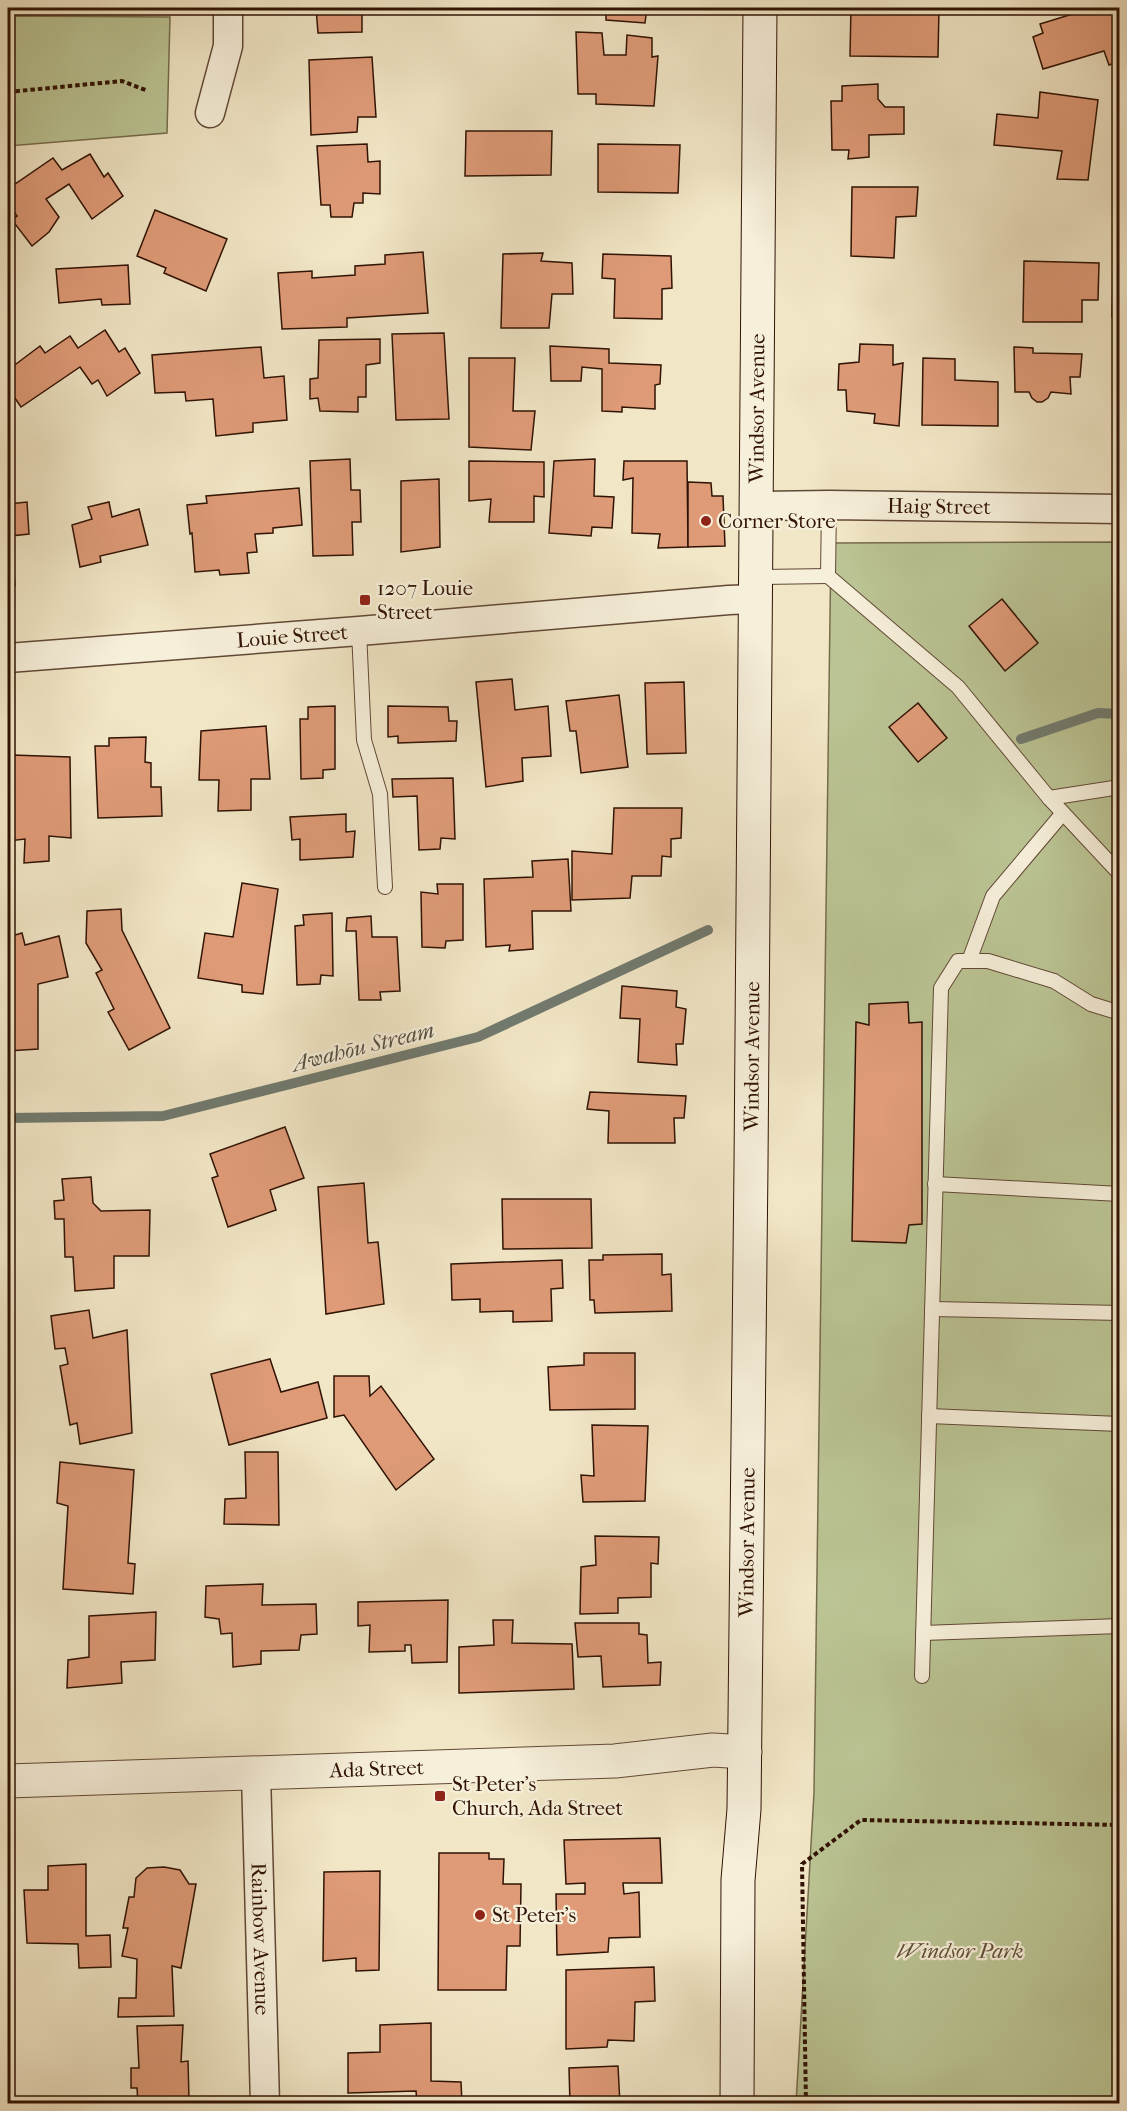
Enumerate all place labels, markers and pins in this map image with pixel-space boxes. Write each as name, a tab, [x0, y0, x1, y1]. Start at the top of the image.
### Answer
place label: Corner Store	[718, 509, 836, 533]
marker: Corner Store	[699, 514, 713, 528]
place label: 1207 Louie Street	[377, 576, 473, 624]
marker: 1207 Louie Street	[358, 593, 372, 607]
place label: St Peter's Church, Ada Street	[452, 1772, 623, 1820]
marker: St Peter's Church, Ada Street	[433, 1789, 447, 1803]
place label: St Peter's	[492, 1903, 577, 1927]
marker: St Peter's	[473, 1908, 487, 1922]

